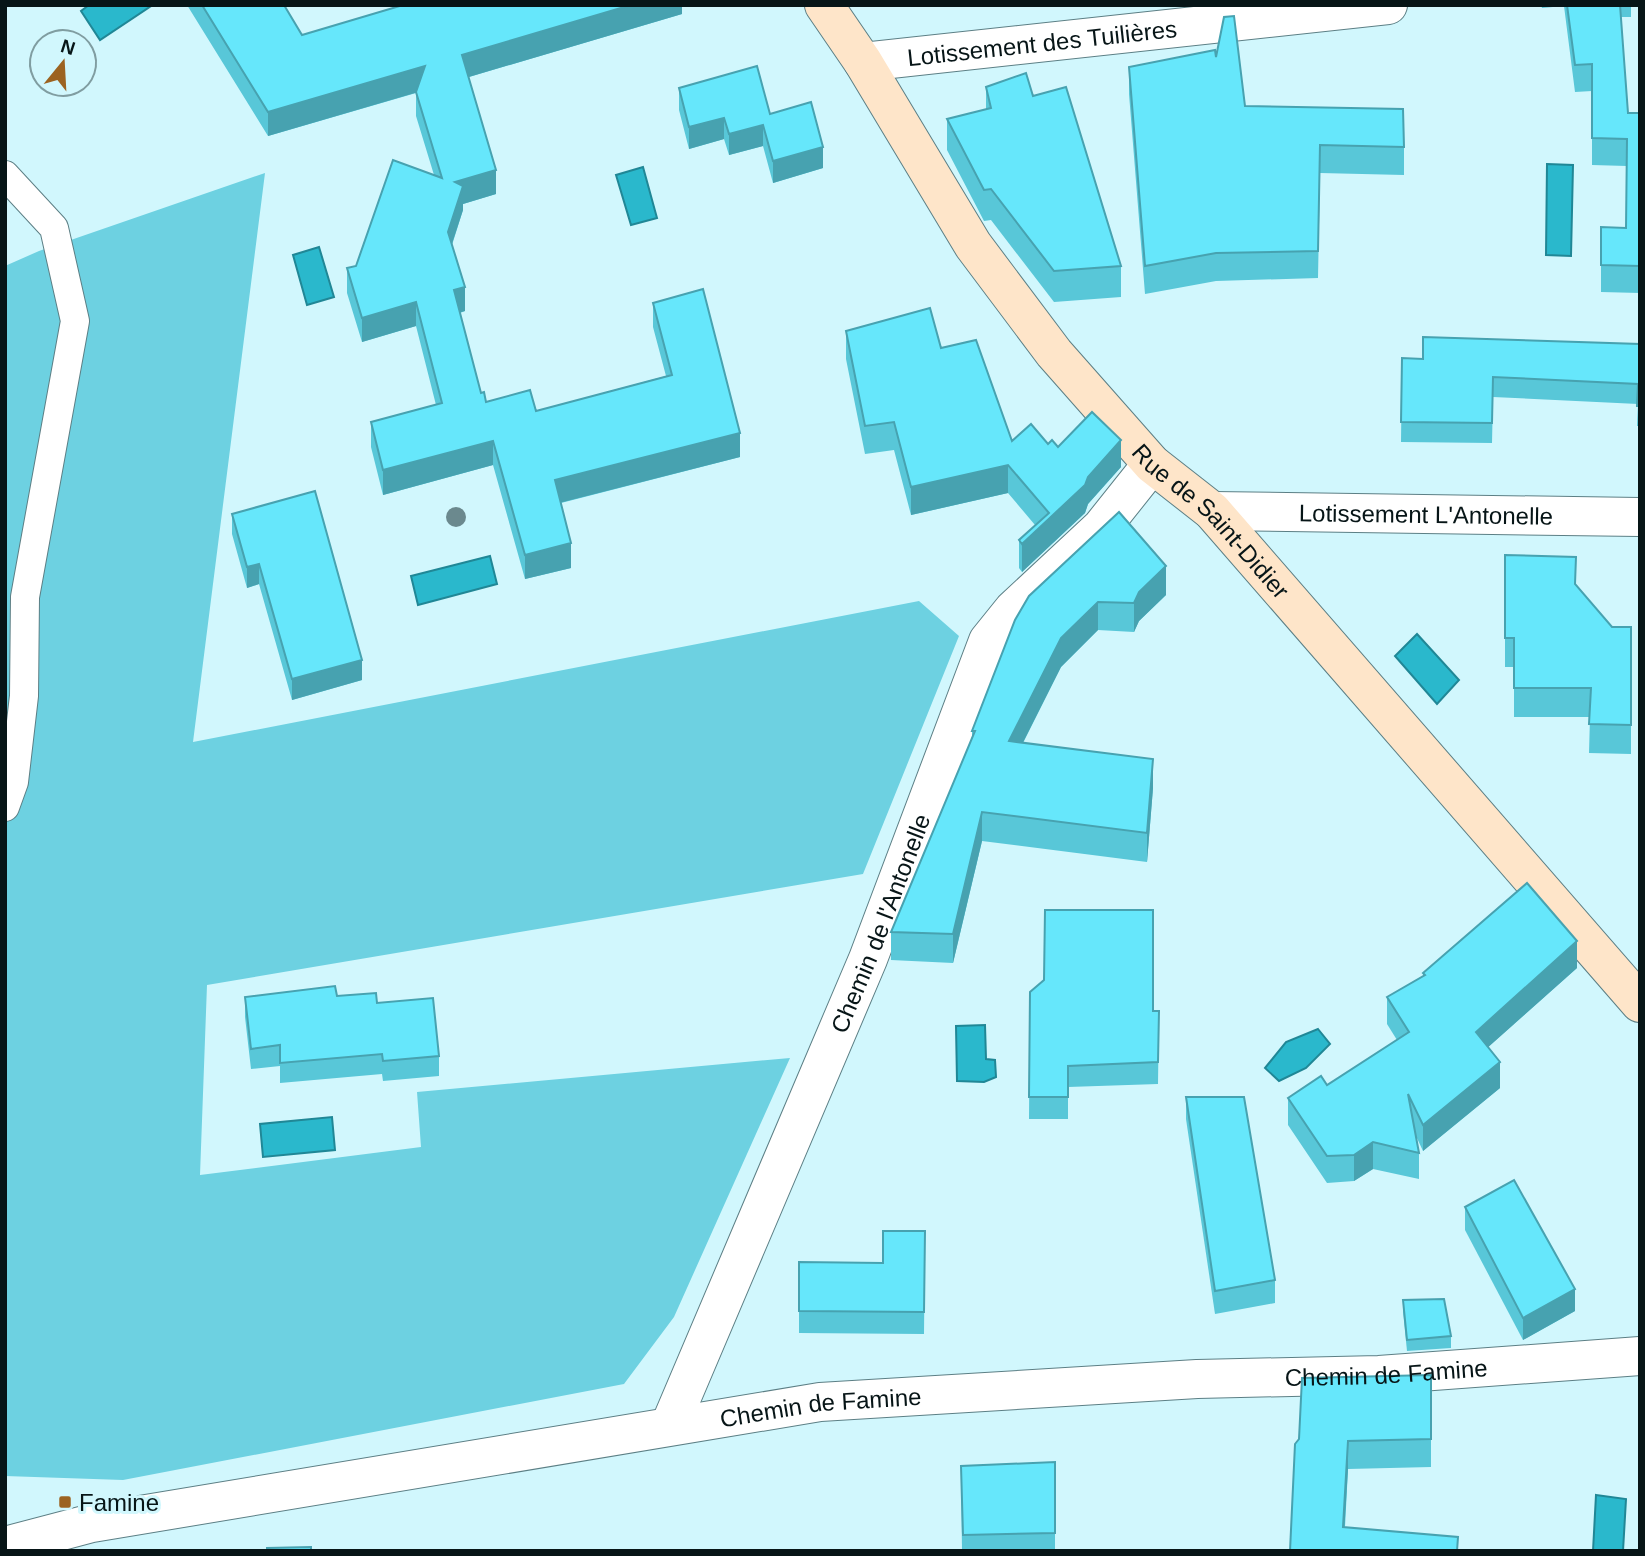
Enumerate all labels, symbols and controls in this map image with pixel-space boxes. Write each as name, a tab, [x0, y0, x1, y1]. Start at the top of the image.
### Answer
street label: Lotissement des Tuilières	[906, 15, 1178, 71]
north arrow	[28, 28, 98, 98]
text: N	[58, 35, 78, 59]
street label: Rue de Saint-Didier	[1127, 438, 1295, 604]
street label: Lotissement L'Antonelle	[1299, 499, 1553, 529]
street label: Chemin de l'Antonelle	[825, 810, 935, 1037]
street label: Chemin de Famine	[1285, 1354, 1488, 1391]
street label: Chemin de Famine	[718, 1382, 922, 1432]
place label: Famine	[79, 1489, 159, 1516]
marker: Famine	[57, 1494, 73, 1510]

